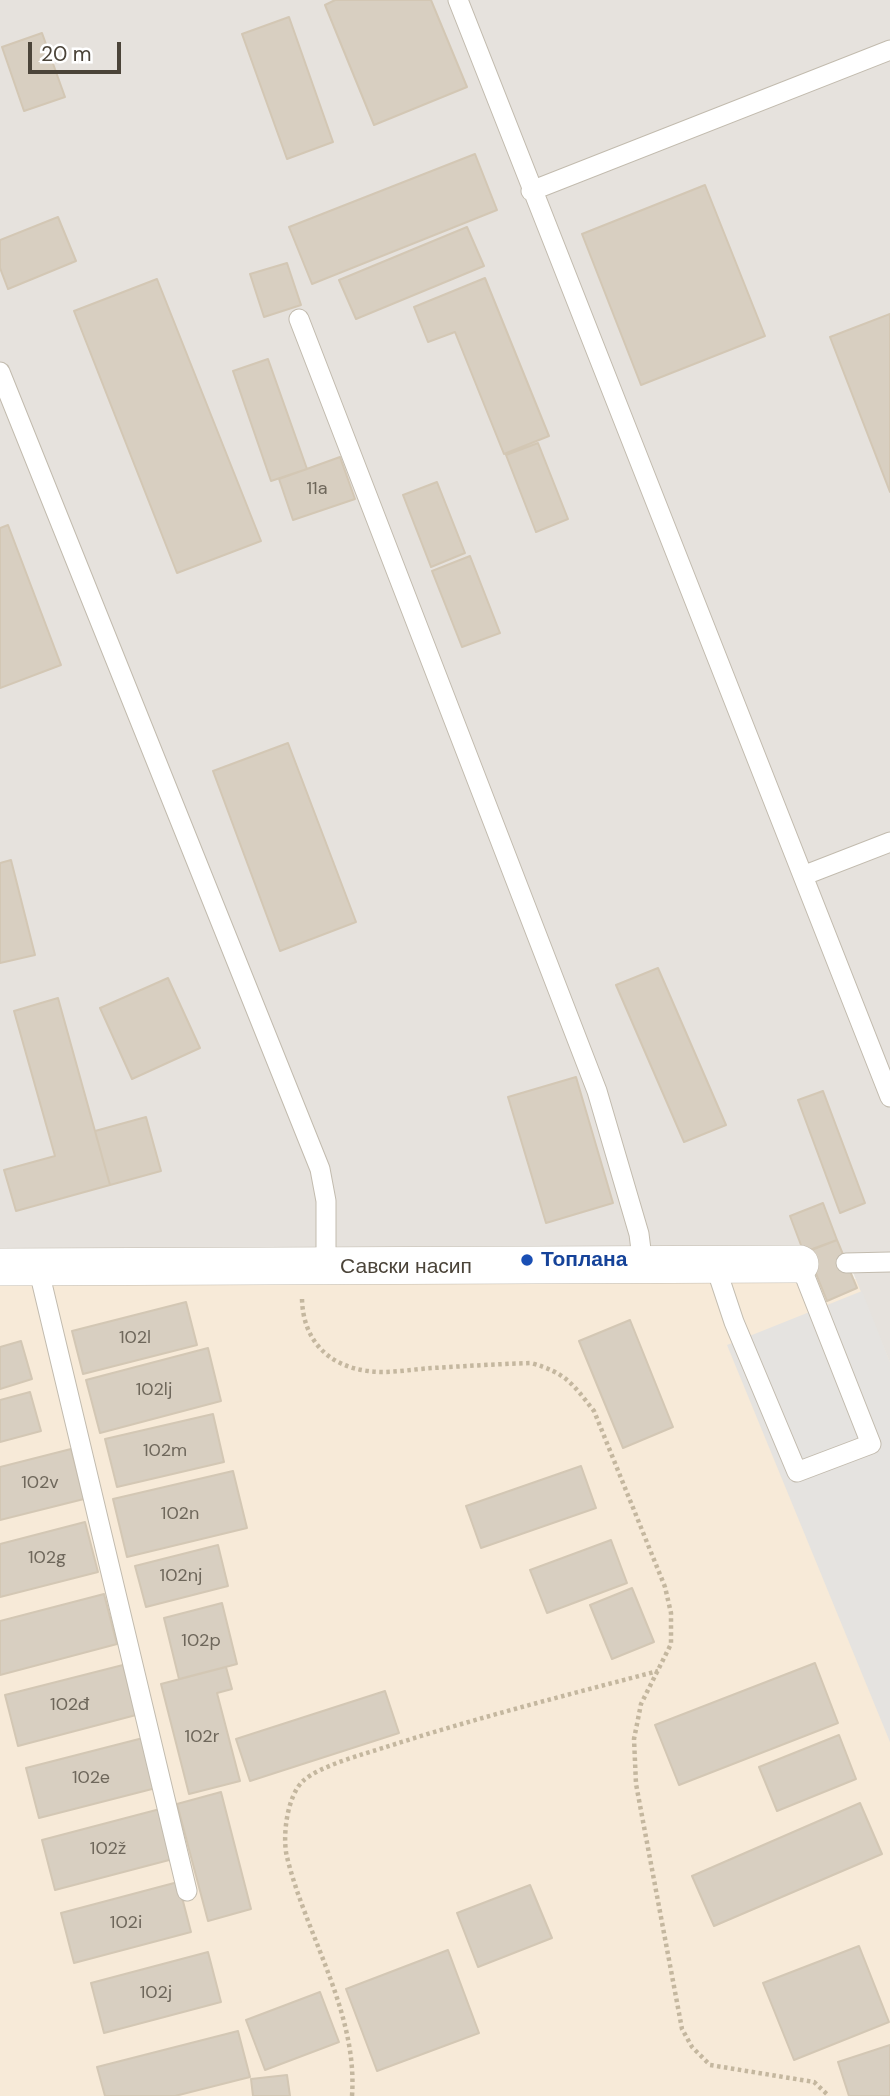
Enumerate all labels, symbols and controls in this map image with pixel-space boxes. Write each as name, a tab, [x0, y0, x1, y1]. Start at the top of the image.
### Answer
scale bar	[32, 28, 124, 72]
text: 20 m	[41, 40, 92, 68]
house number: 11a	[306, 478, 328, 500]
place label: Топлана	[541, 1247, 627, 1273]
marker: Топлана	[519, 1252, 535, 1268]
street label: Савски насип	[340, 1254, 472, 1280]
house number: 102l	[119, 1327, 151, 1349]
house number: 102lj	[136, 1379, 172, 1401]
house number: 102m	[143, 1440, 187, 1462]
house number: 102v	[21, 1472, 59, 1494]
house number: 102n	[161, 1503, 199, 1525]
house number: 102g	[28, 1547, 66, 1569]
house number: 102nj	[160, 1565, 202, 1587]
house number: 102p	[181, 1630, 221, 1652]
house number: 102đ	[50, 1694, 90, 1716]
house number: 102r	[185, 1726, 219, 1748]
house number: 102e	[72, 1767, 110, 1789]
house number: 102ž	[90, 1838, 126, 1860]
house number: 102i	[110, 1912, 142, 1934]
house number: 102j	[140, 1982, 172, 2004]

